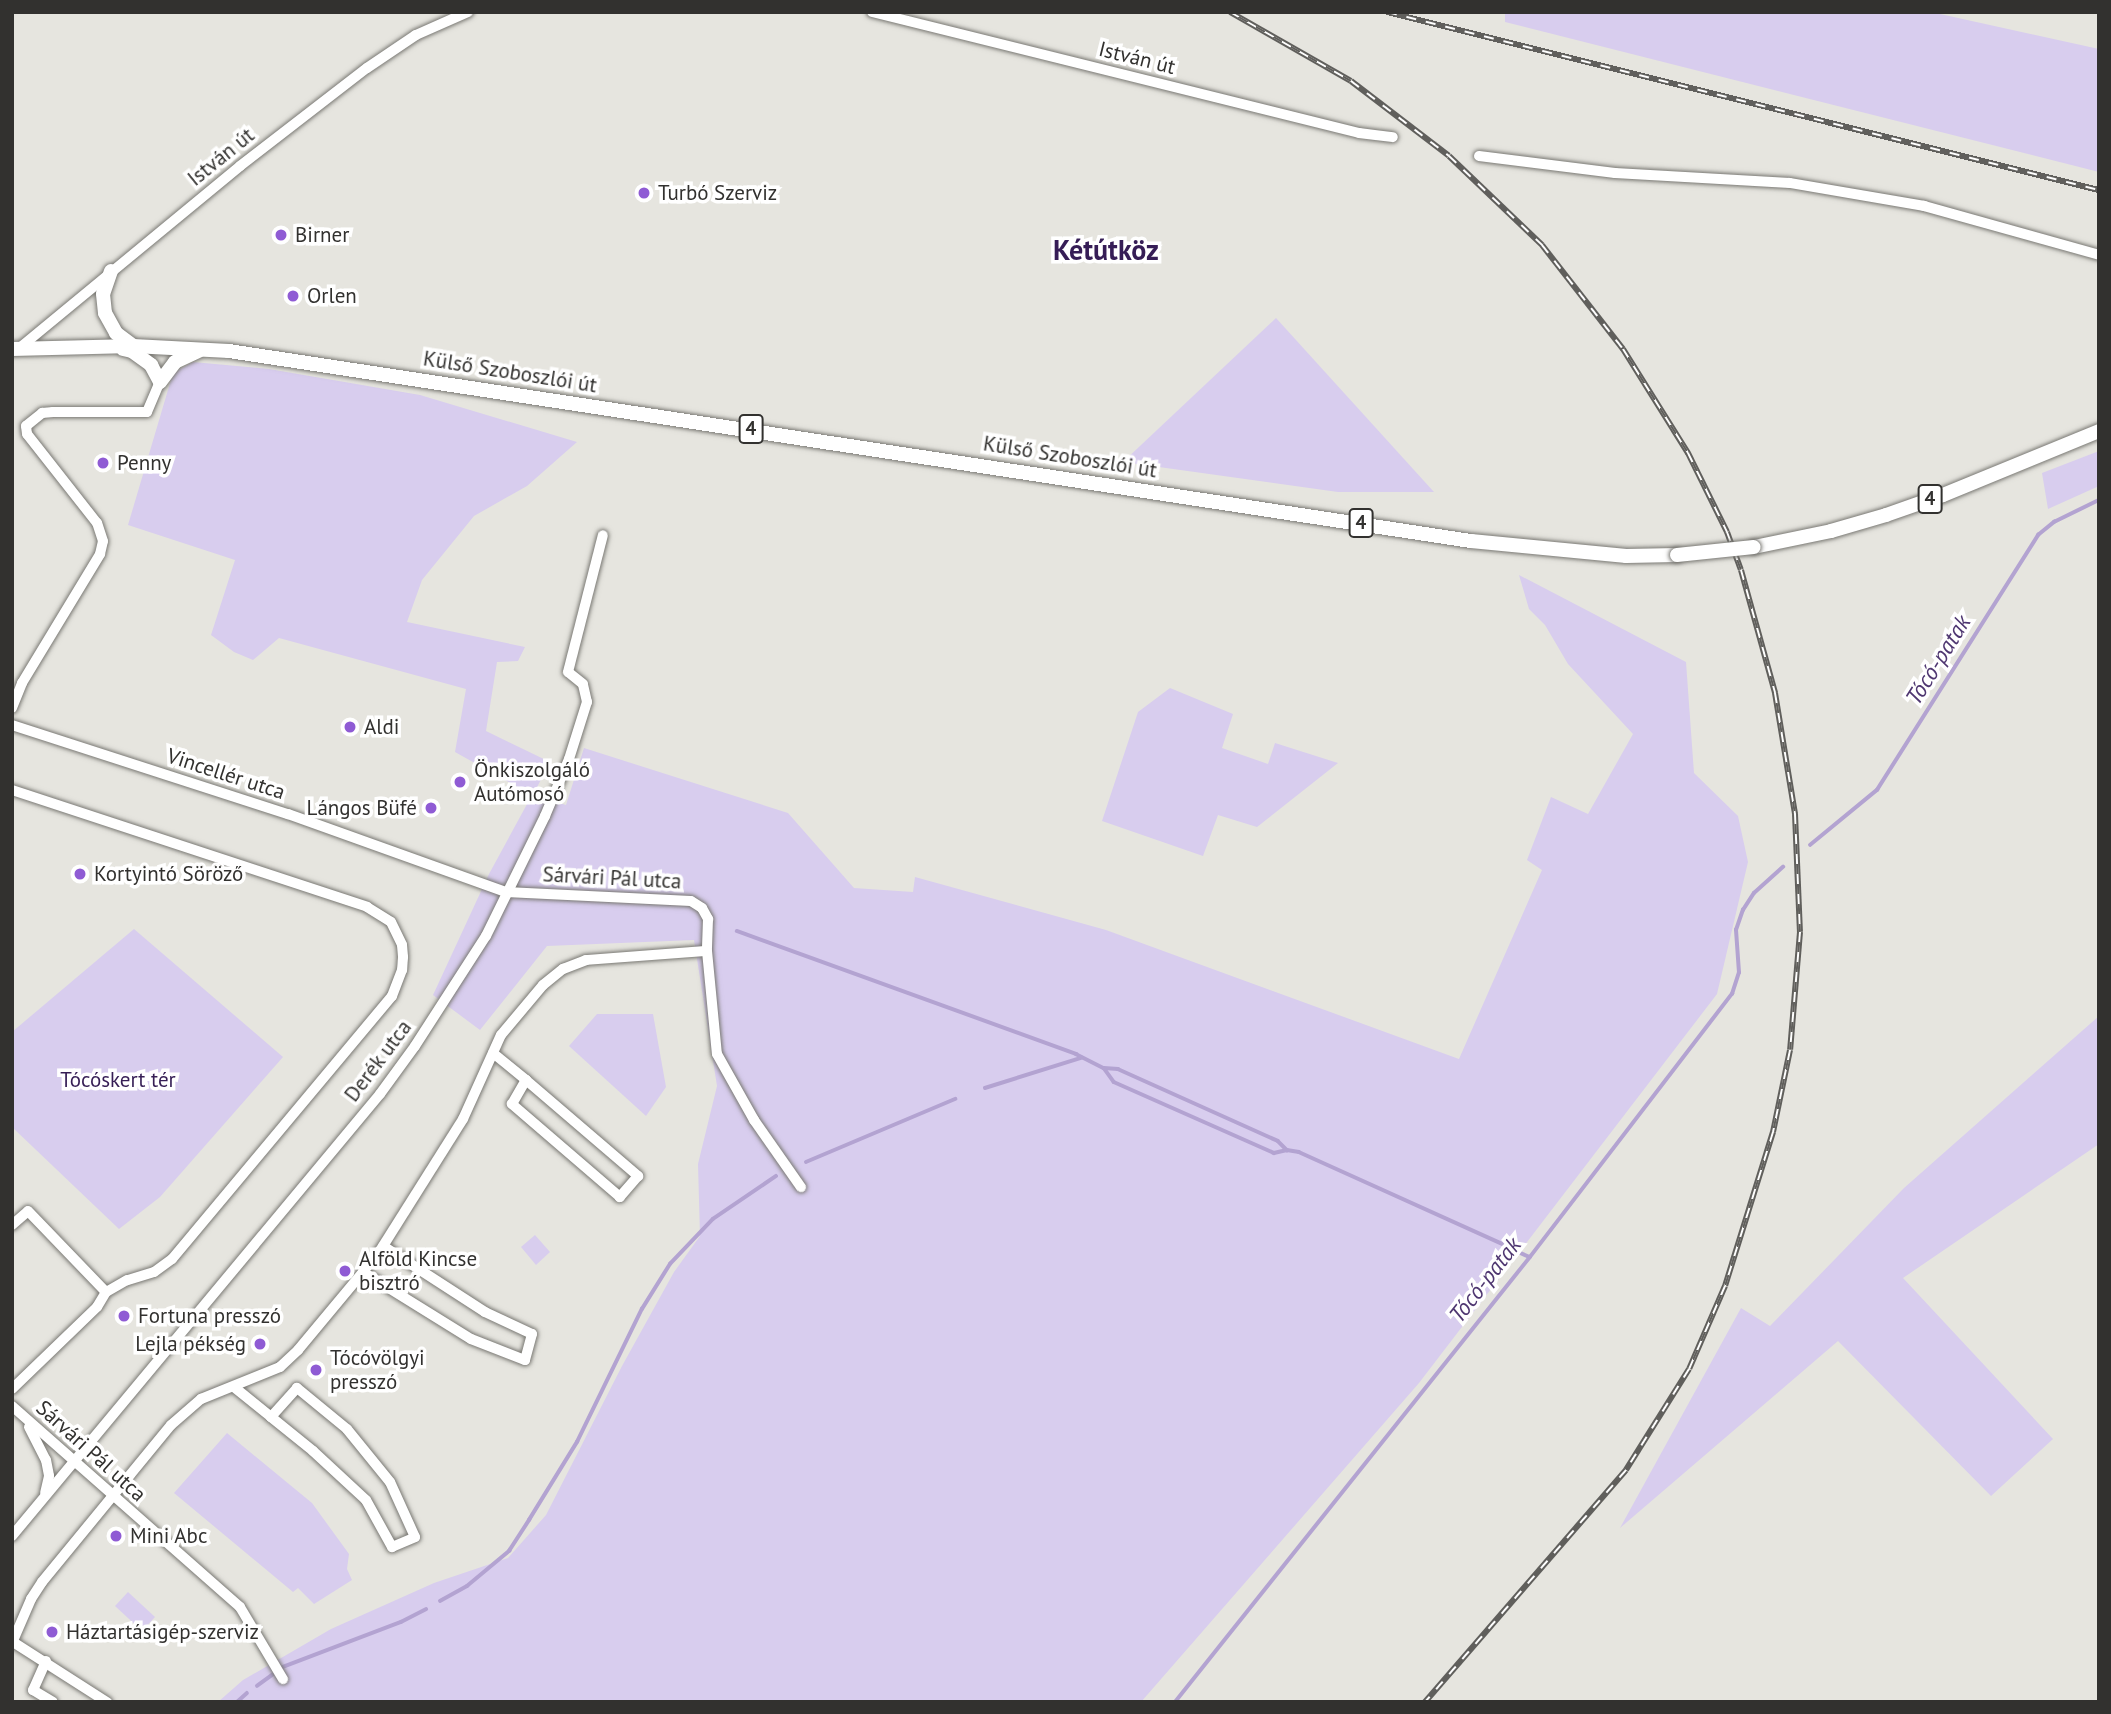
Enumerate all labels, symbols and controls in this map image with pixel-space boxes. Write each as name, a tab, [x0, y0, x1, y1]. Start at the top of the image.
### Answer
street label: István út	[1096, 36, 1178, 80]
street label: István út	[183, 123, 259, 191]
place label: Turbó Szerviz	[658, 180, 777, 206]
marker: Turbó Szerviz	[636, 185, 652, 201]
place label: Birner	[295, 222, 349, 248]
marker: Birner	[273, 227, 289, 243]
district label: Kétútköz	[1053, 233, 1159, 267]
place label: Orlen	[307, 283, 357, 309]
marker: Orlen	[285, 288, 301, 304]
street label: Külső Szoboszlói út	[421, 346, 599, 398]
road number: 4	[737, 414, 765, 444]
street label: Külső Szoboszlói út	[981, 431, 1159, 483]
place label: Penny	[117, 450, 171, 476]
marker: Penny	[95, 455, 111, 471]
road number: 4	[1916, 484, 1944, 514]
road number: 4	[1347, 508, 1375, 538]
water label: Tócó-patak	[1900, 610, 1976, 710]
place label: Aldi	[364, 714, 399, 740]
marker: Aldi	[342, 719, 358, 735]
street label: Vincellér utca	[164, 743, 288, 805]
place label: Önkiszolgáló Autómosó	[474, 757, 590, 807]
marker: Önkiszolgáló Autómosó	[452, 774, 468, 790]
place label: Lángos Büfé	[307, 795, 417, 821]
marker: Lángos Büfé	[423, 800, 439, 816]
place label: Kortyintó Söröző	[94, 861, 243, 887]
street label: Sárvári Pál utca	[542, 862, 682, 894]
marker: Kortyintó Söröző	[72, 866, 88, 882]
street label: Derék utca	[339, 1015, 417, 1107]
park label: Tócóskert tér	[60, 1067, 176, 1093]
water label: Tócó-patak	[1443, 1232, 1527, 1328]
place label: Alföld Kincse bisztró	[359, 1246, 477, 1296]
marker: Alföld Kincse bisztró	[337, 1263, 353, 1279]
place label: Fortuna presszó	[138, 1303, 281, 1329]
marker: Fortuna presszó	[116, 1308, 132, 1324]
place label: Lejla pékség	[135, 1331, 246, 1357]
marker: Lejla pékség	[252, 1336, 268, 1352]
place label: Tócóvölgyi presszó	[330, 1345, 425, 1395]
marker: Tócóvölgyi presszó	[308, 1362, 324, 1378]
street label: Sárvári Pál utca	[31, 1395, 151, 1507]
place label: Mini Abc	[130, 1523, 208, 1549]
marker: Mini Abc	[108, 1528, 124, 1544]
place label: Háztartásigép-szerviz	[66, 1619, 259, 1645]
marker: Háztartásigép-szerviz	[44, 1624, 60, 1640]

